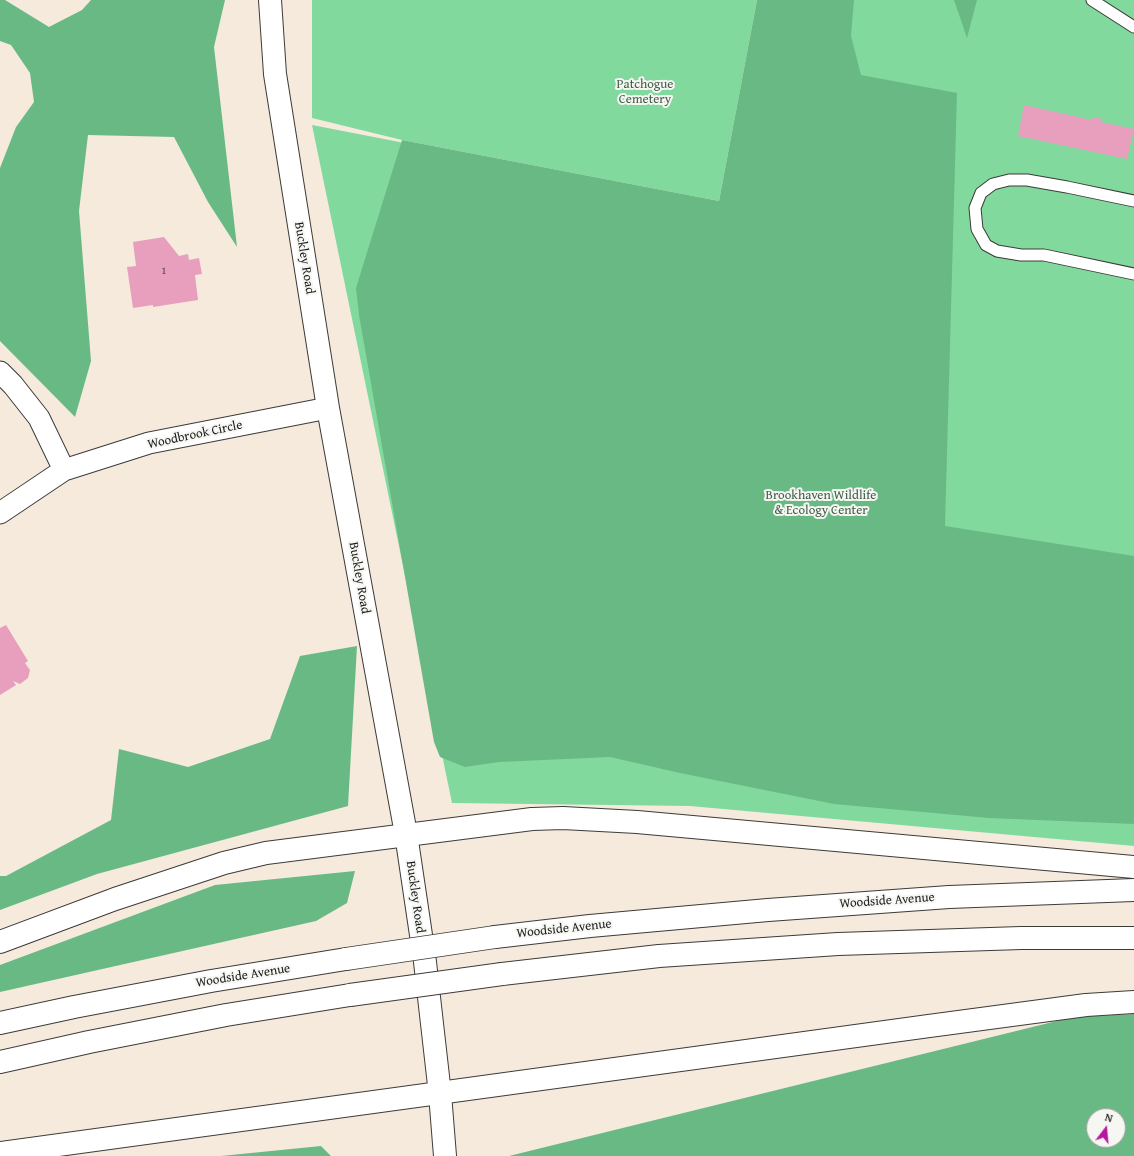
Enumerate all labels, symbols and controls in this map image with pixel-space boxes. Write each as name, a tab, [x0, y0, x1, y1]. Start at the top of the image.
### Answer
park label: Patchogue Cemetery	[617, 77, 673, 108]
street label: Buckley Road	[291, 221, 317, 295]
house number: 1	[161, 264, 167, 278]
street label: Woodbrook Circle	[146, 417, 244, 453]
park label: Brookhaven Wildlife & Ecology Center	[766, 488, 876, 519]
street label: Buckley Road	[345, 541, 373, 615]
street label: Buckley Road	[402, 860, 428, 934]
street label: Woodside Avenue	[839, 890, 935, 912]
street label: Woodside Avenue	[516, 916, 612, 942]
street label: Woodside Avenue	[195, 961, 291, 991]
north arrow	[1086, 1108, 1126, 1148]
text: N	[1103, 1109, 1115, 1126]

